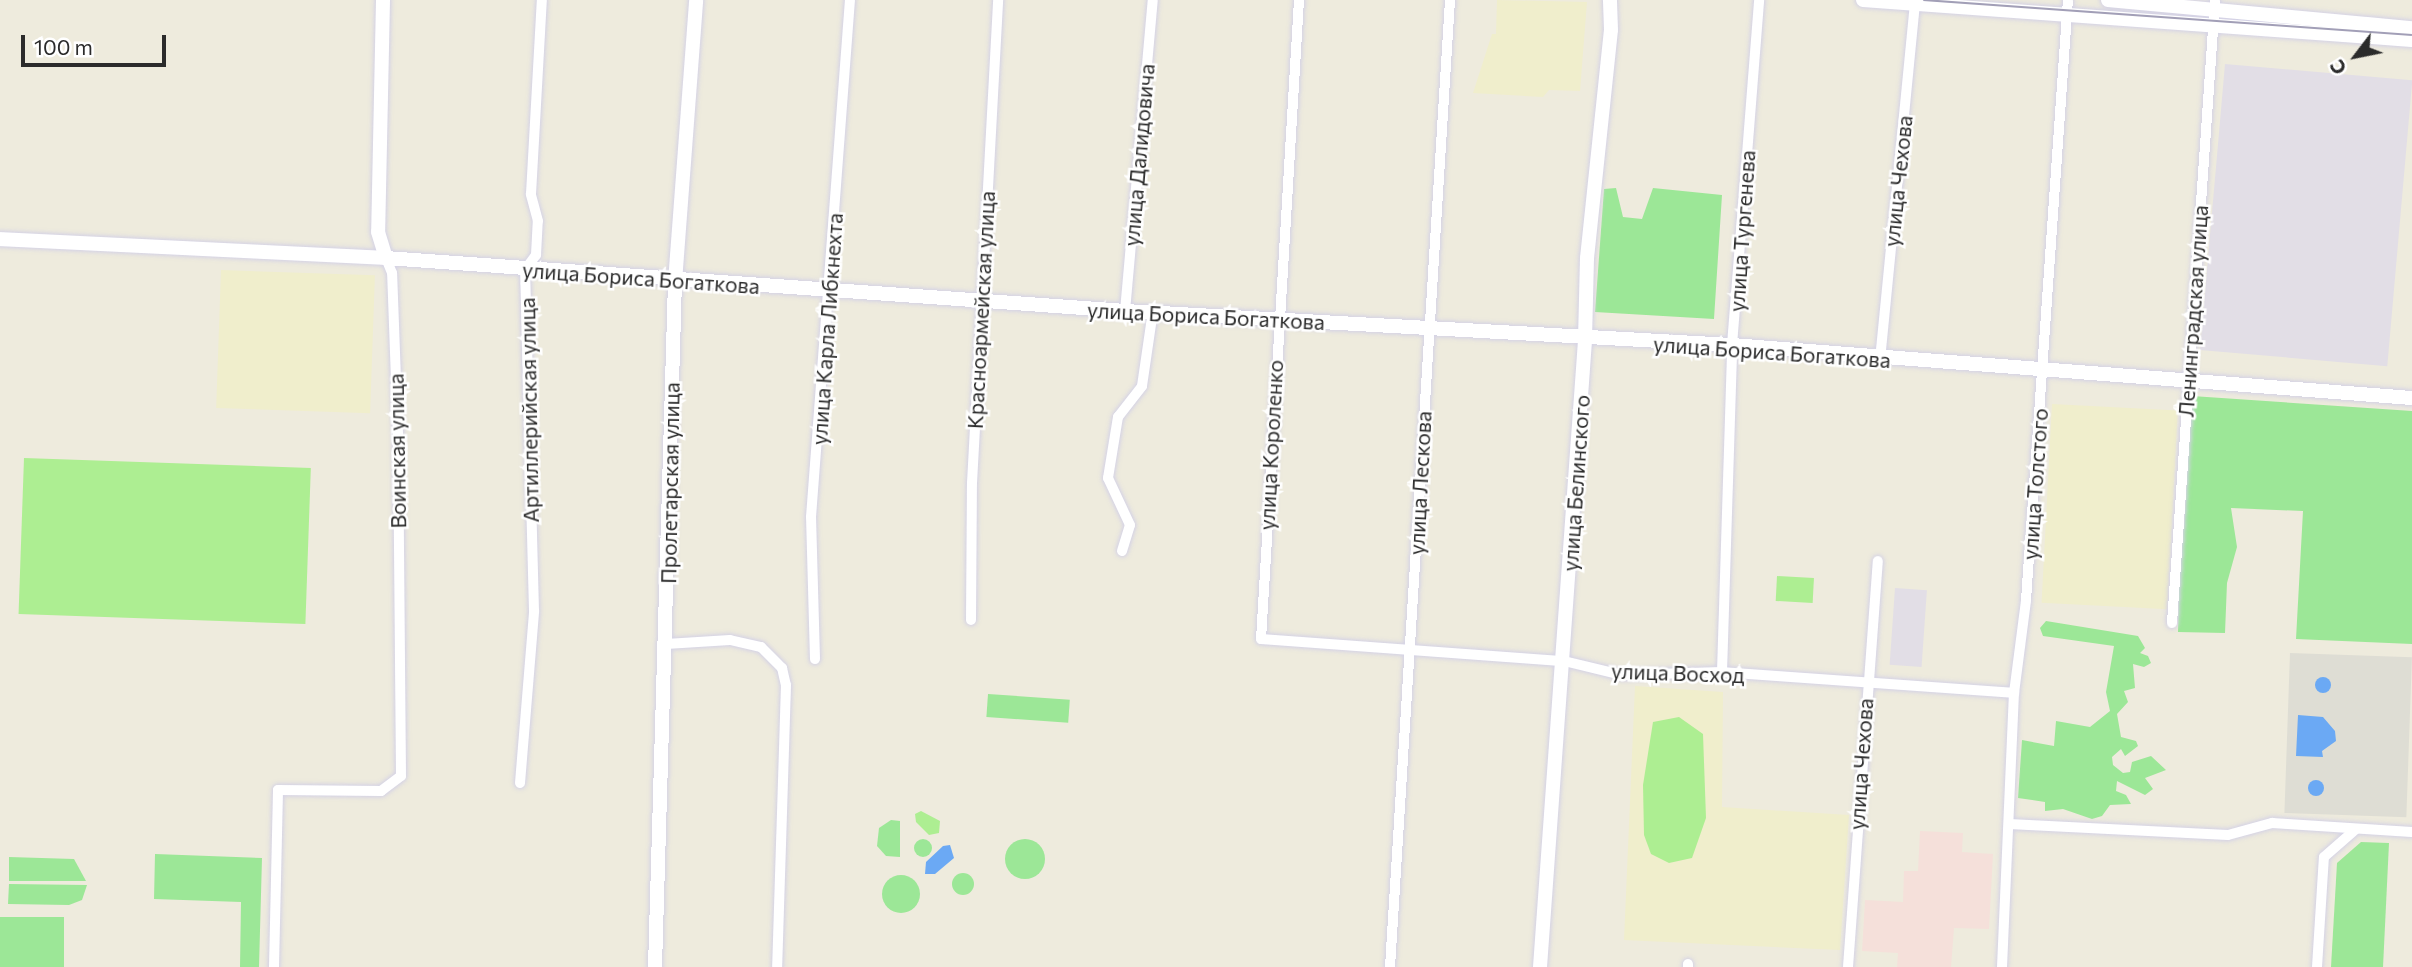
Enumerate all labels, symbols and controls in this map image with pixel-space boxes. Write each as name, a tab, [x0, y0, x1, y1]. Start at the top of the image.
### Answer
scale bar	[24, 21, 170, 65]
north arrow	[2321, 21, 2391, 91]
text: 100 m	[34, 34, 93, 59]
text: С	[2325, 56, 2351, 79]
street label: улица Далидовича	[1118, 63, 1160, 247]
street label: улица Чехова	[1879, 114, 1917, 248]
street label: улица Тургенева	[1724, 149, 1760, 313]
street label: Красноармейская улица	[962, 190, 1000, 430]
street label: Ленинградская улица	[2173, 204, 2213, 418]
street label: улица Карла Либкнехта	[806, 212, 848, 446]
street label: улица Бориса Богаткова	[522, 257, 760, 299]
street label: Артиллерийская улица	[514, 297, 544, 523]
street label: улица Бориса Богаткова	[1087, 297, 1325, 335]
street label: улица Бориса Богаткова	[1653, 331, 1891, 373]
street label: улица Короленко	[1254, 359, 1288, 531]
street label: Воинская улица	[383, 373, 411, 529]
street label: Пролетарская улица	[656, 382, 684, 584]
street label: улица Белинского	[1557, 394, 1595, 572]
street label: улица Толстого	[2017, 407, 2053, 561]
street label: улица Лескова	[1404, 410, 1436, 556]
street label: улица Восход	[1611, 658, 1745, 688]
street label: улица Чехова	[1844, 697, 1878, 831]

